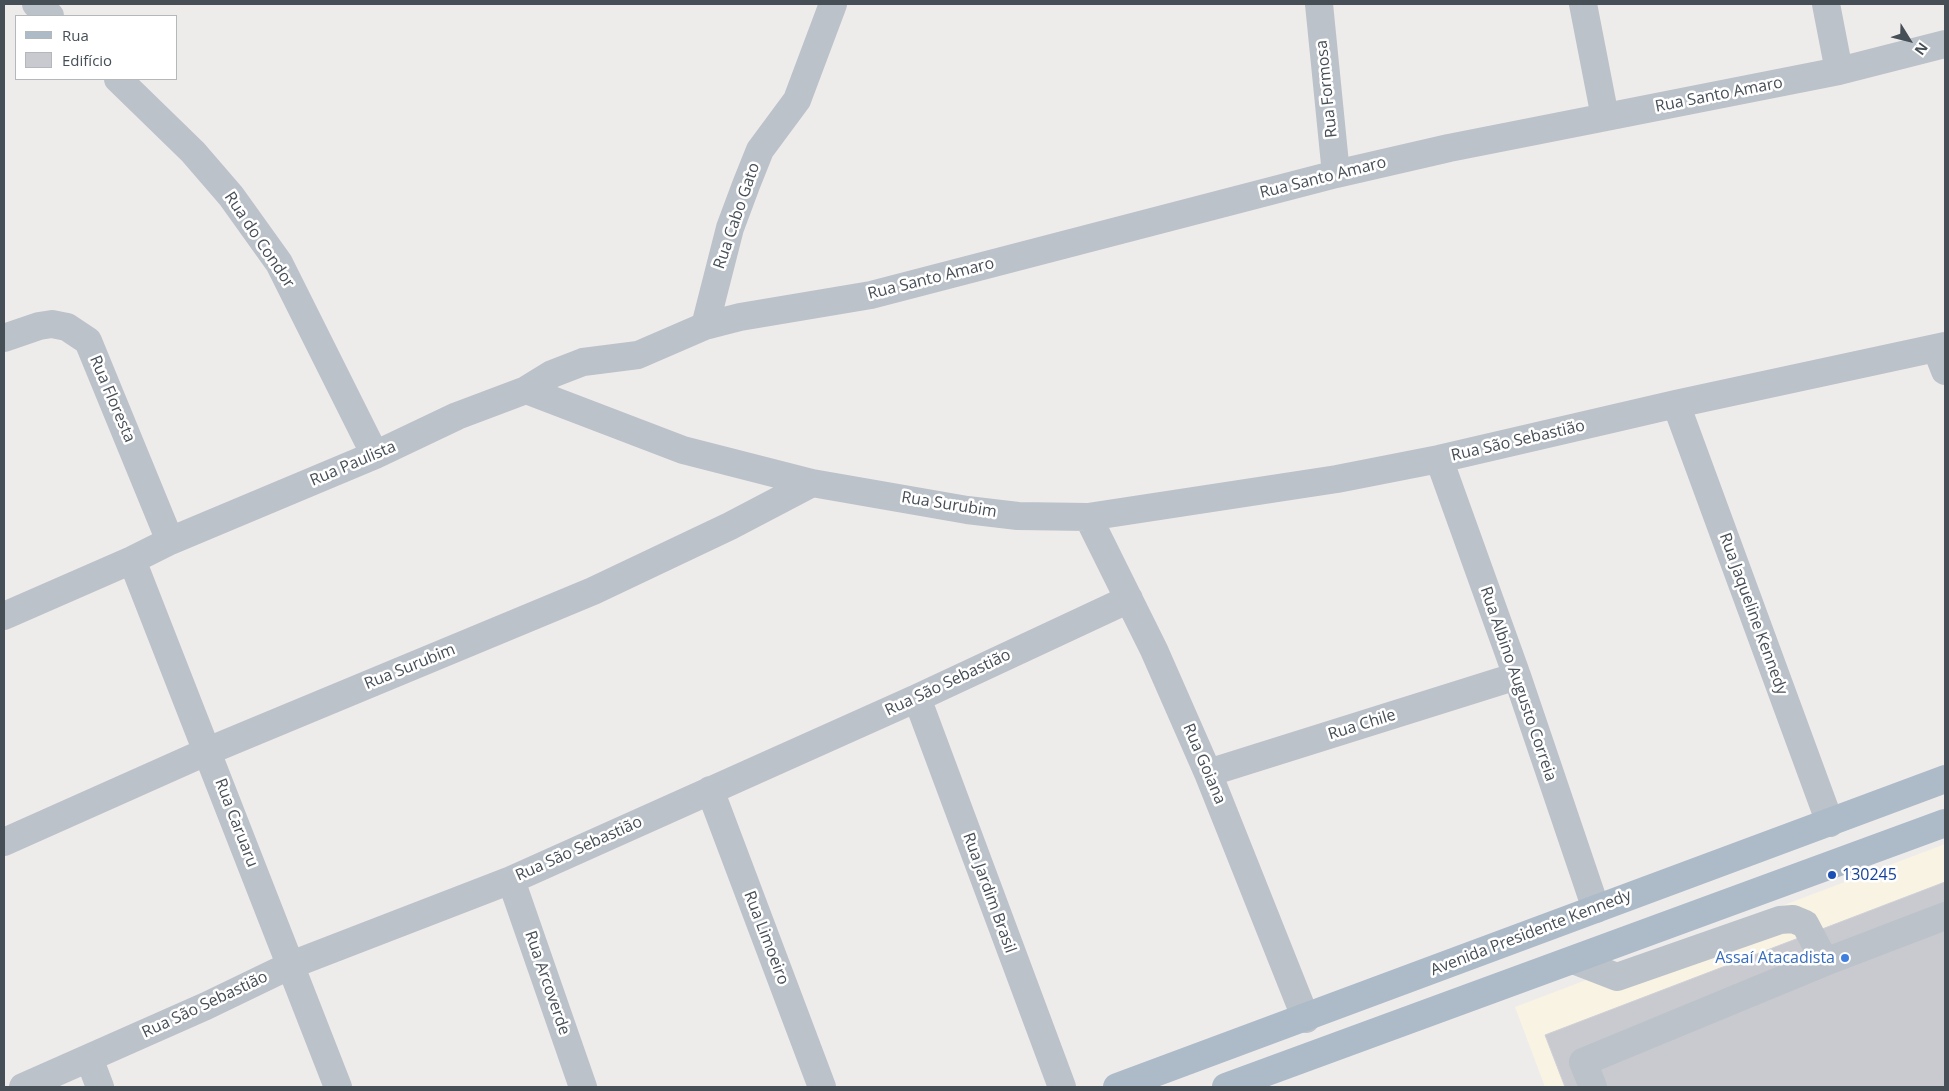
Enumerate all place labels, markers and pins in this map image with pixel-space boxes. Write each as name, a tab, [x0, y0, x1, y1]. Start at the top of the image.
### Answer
place label: 130245	[1842, 865, 1897, 885]
marker: 130245	[1826, 869, 1838, 881]
place label: Assaí Atacadista	[1715, 948, 1835, 968]
marker: Assaí Atacadista	[1839, 952, 1851, 964]

